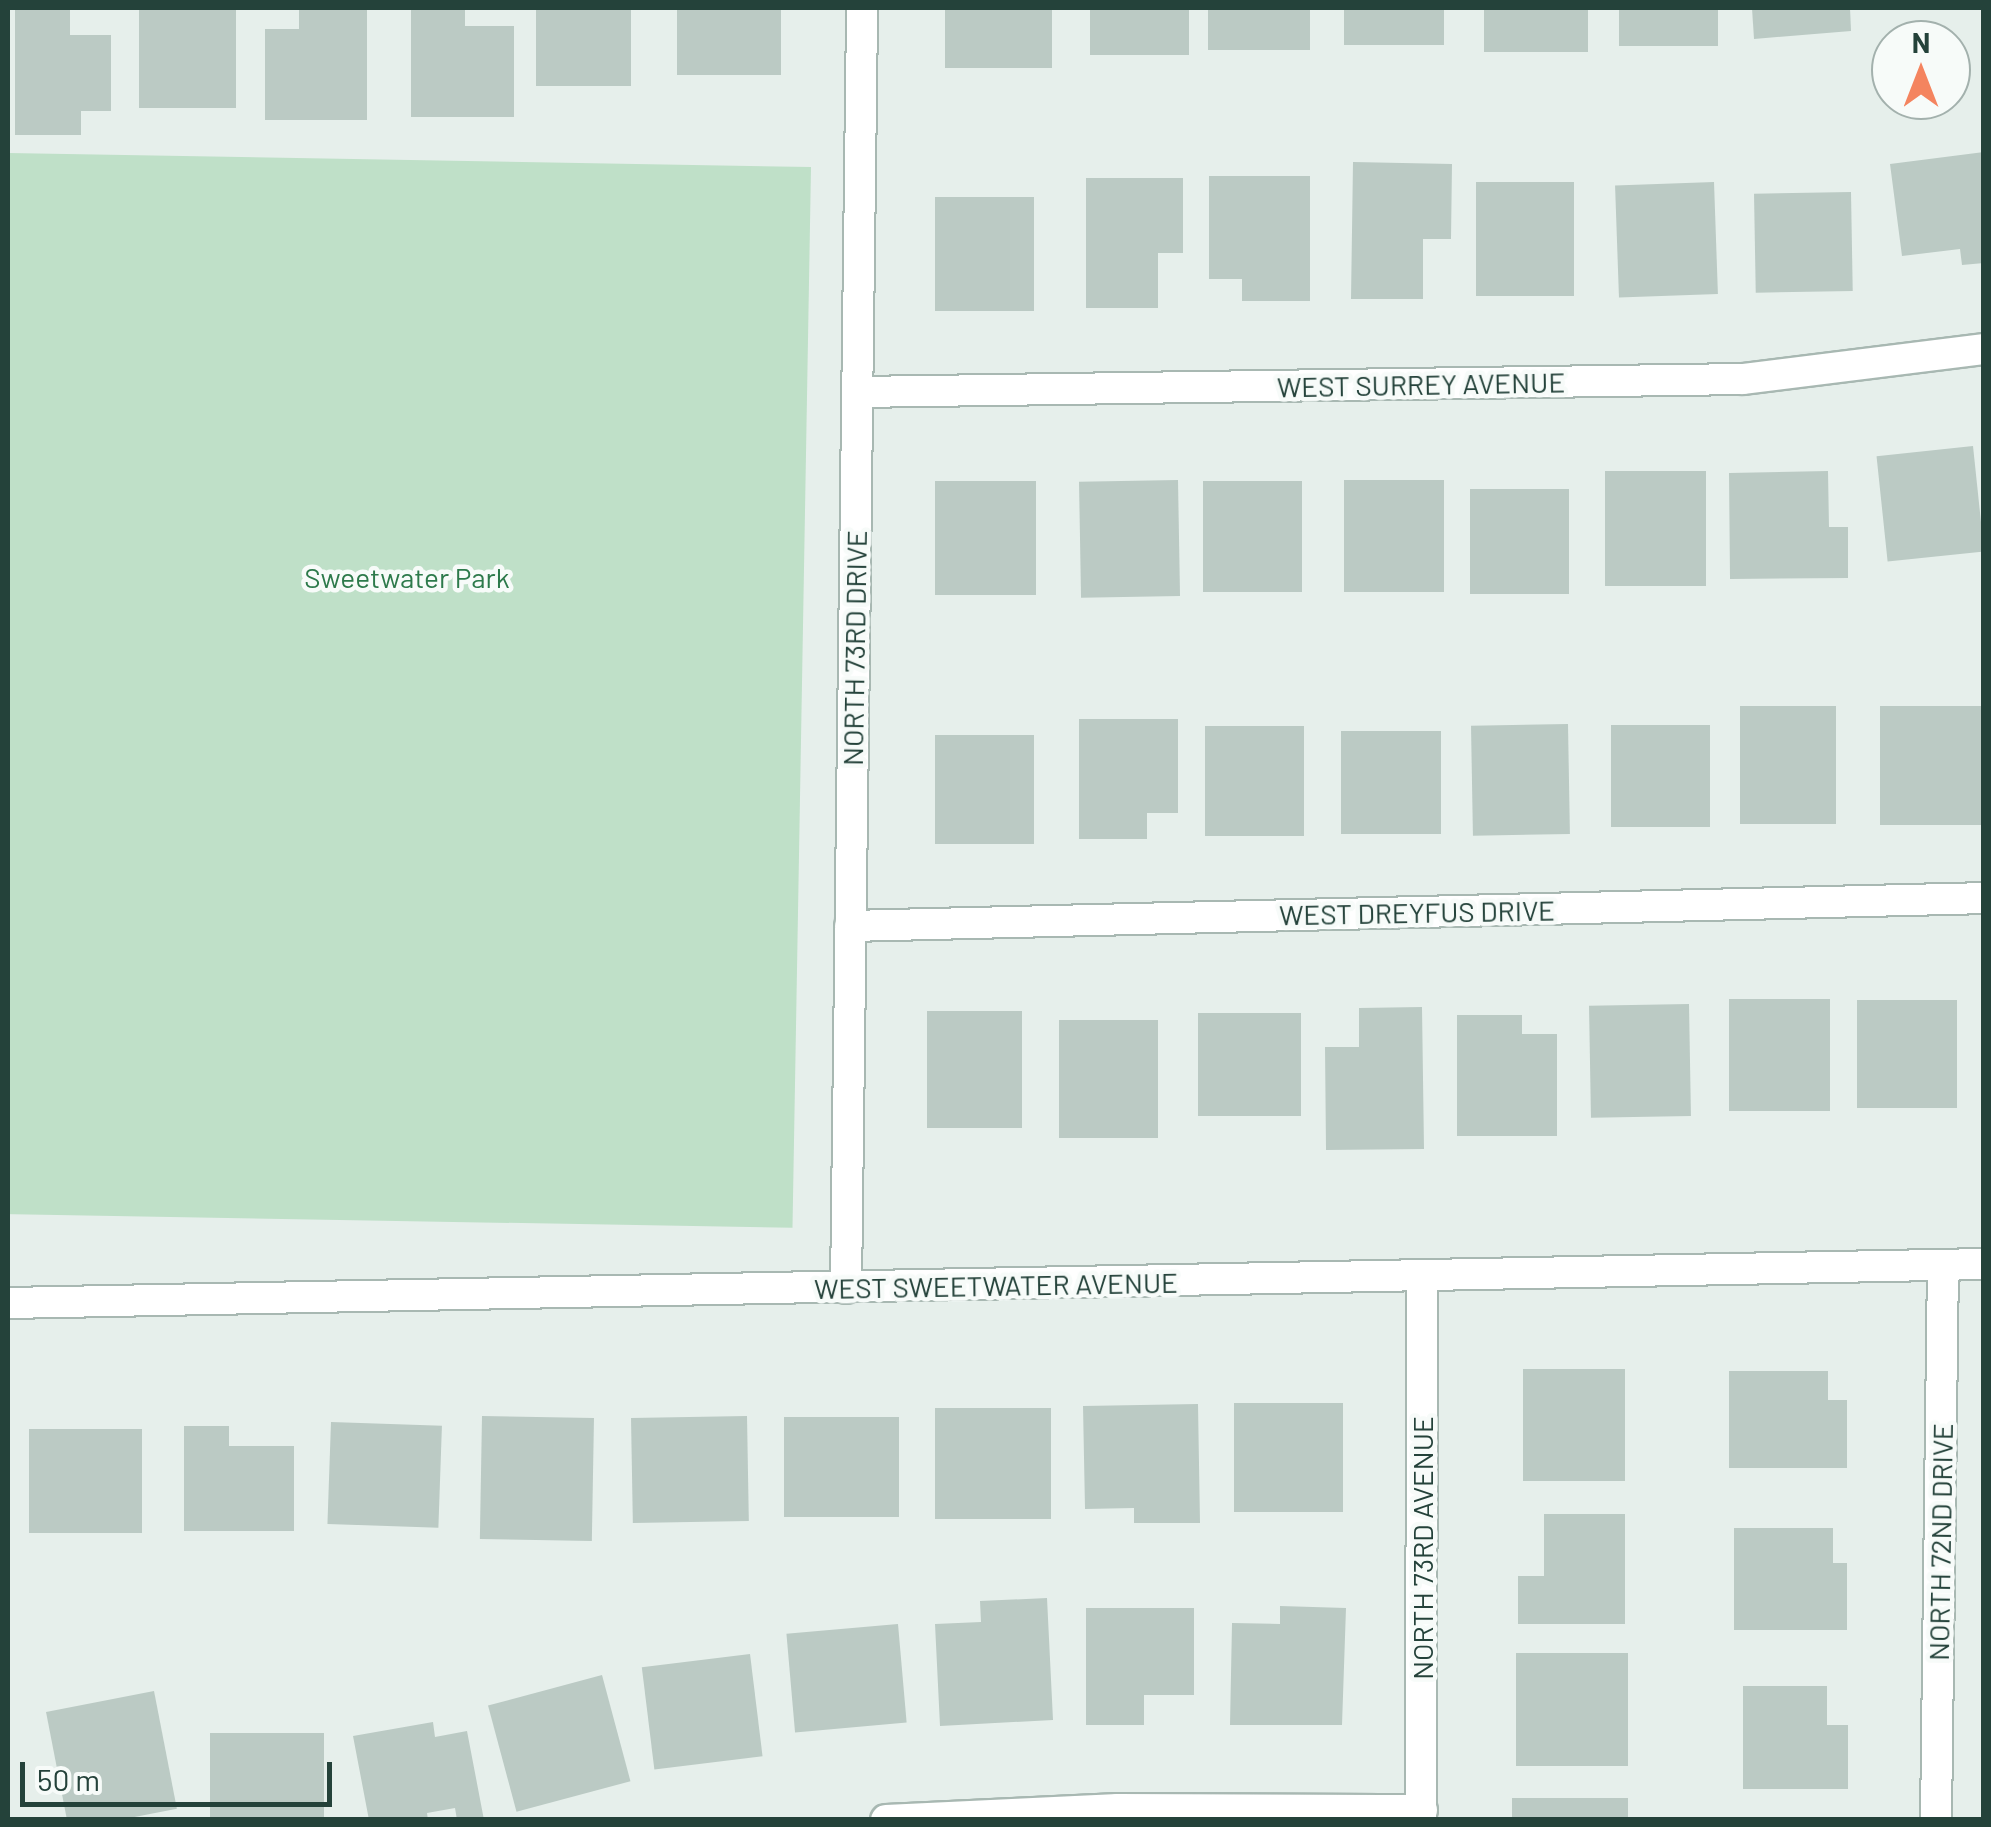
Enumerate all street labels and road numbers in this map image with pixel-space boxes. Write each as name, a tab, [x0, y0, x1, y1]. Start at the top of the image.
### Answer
street label: WEST SURREY AVENUE	[1277, 365, 1565, 403]
street label: NORTH 73RD DRIVE	[835, 530, 873, 766]
street label: WEST DREYFUS DRIVE	[1279, 893, 1555, 931]
street label: WEST SWEETWATER AVENUE	[814, 1265, 1178, 1305]
street label: NORTH 73RD AVENUE	[1405, 1416, 1439, 1680]
street label: NORTH 72ND DRIVE	[1921, 1423, 1959, 1661]

